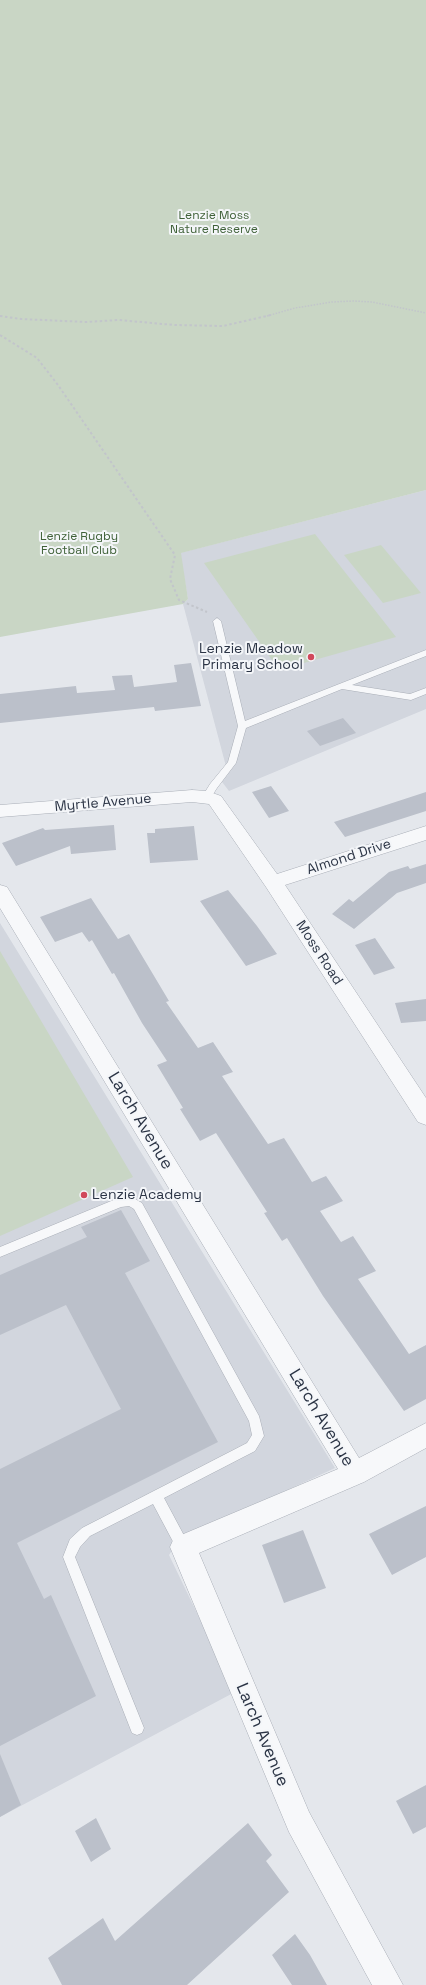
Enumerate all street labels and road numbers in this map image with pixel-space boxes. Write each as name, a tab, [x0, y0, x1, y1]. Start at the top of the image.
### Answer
street label: Myrtle Avenue	[54, 790, 152, 816]
street label: Almond Drive	[305, 835, 393, 879]
street label: Moss Road	[292, 918, 346, 988]
street label: Larch Avenue	[103, 1069, 177, 1173]
street label: Larch Avenue	[284, 1366, 358, 1470]
street label: Larch Avenue	[231, 1680, 293, 1790]

